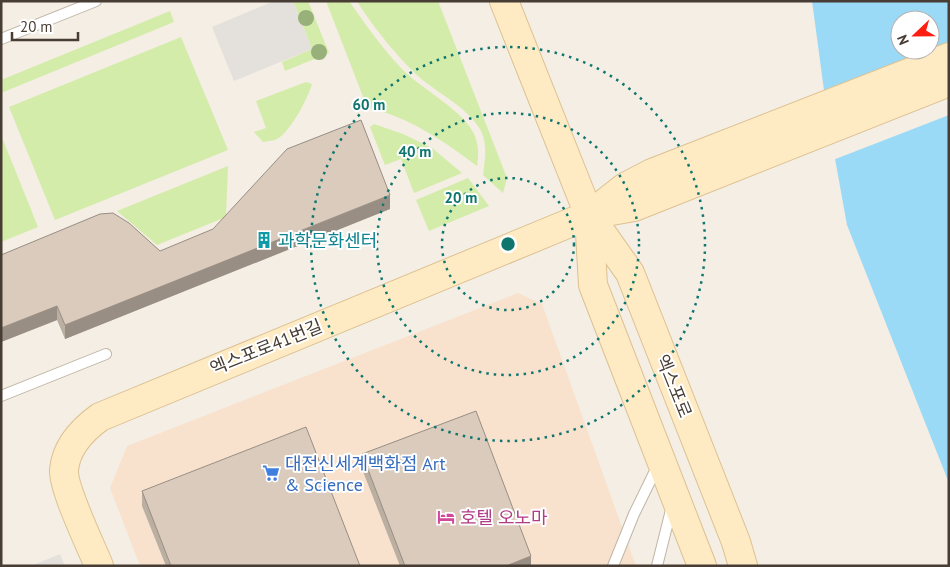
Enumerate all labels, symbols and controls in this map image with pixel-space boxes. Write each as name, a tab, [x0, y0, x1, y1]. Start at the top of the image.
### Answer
scale bar	[12, 10, 79, 42]
north arrow	[890, 10, 940, 60]
text: 20 m	[20, 17, 53, 36]
text: N	[893, 32, 913, 48]
text: 60 m	[353, 95, 385, 114]
text: 40 m	[399, 142, 431, 161]
text: 20 m	[445, 188, 477, 207]
place label: 과학문화센터	[278, 229, 377, 252]
building icon: 과학문화센터	[254, 230, 274, 250]
centre of rings	[499, 235, 517, 253]
street label: 엑스포로41번길	[207, 314, 325, 380]
street label: 엑스포로	[651, 351, 697, 421]
place label: 대전신세계백화점 Art & Science	[285, 452, 446, 496]
supermarket icon: 대전신세계백화점 Art & Science	[261, 463, 281, 483]
place label: 호텔 오노마	[460, 506, 548, 529]
hotel icon: 호텔 오노마	[436, 507, 456, 527]

